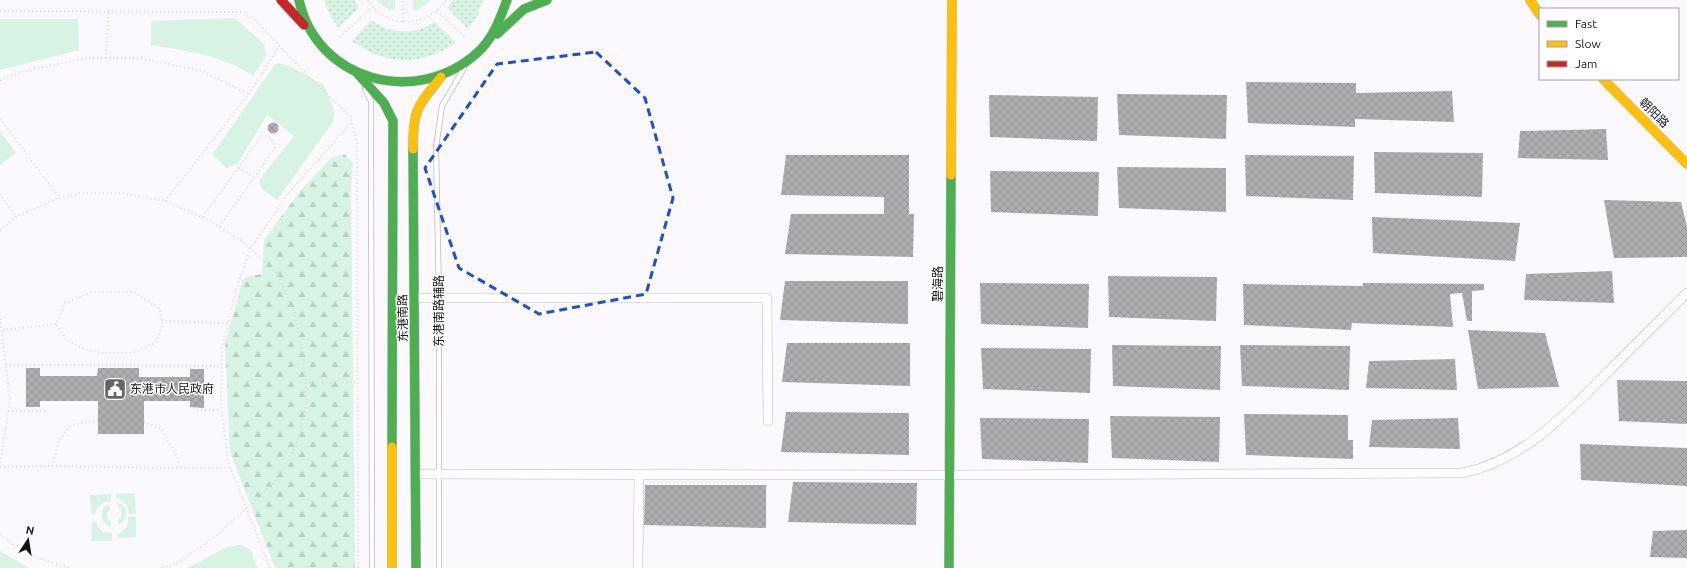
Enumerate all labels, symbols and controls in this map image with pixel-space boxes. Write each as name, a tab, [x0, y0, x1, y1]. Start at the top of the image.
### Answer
legend	[1539, 8, 1679, 80]
text: Fast	[1575, 17, 1597, 30]
text: Slow	[1575, 37, 1601, 50]
text: Jam	[1575, 57, 1597, 70]
street label: 朝阳路	[1637, 95, 1672, 130]
street label: 碧海路	[931, 266, 944, 302]
street label: 东港南路辅路	[432, 275, 445, 347]
street label: 东港南路	[396, 294, 409, 342]
public building icon: 东港市人民政府	[102, 376, 128, 402]
place label: 东港市人民政府	[130, 382, 214, 395]
north arrow	[8, 520, 48, 560]
text: N	[25, 523, 35, 537]

